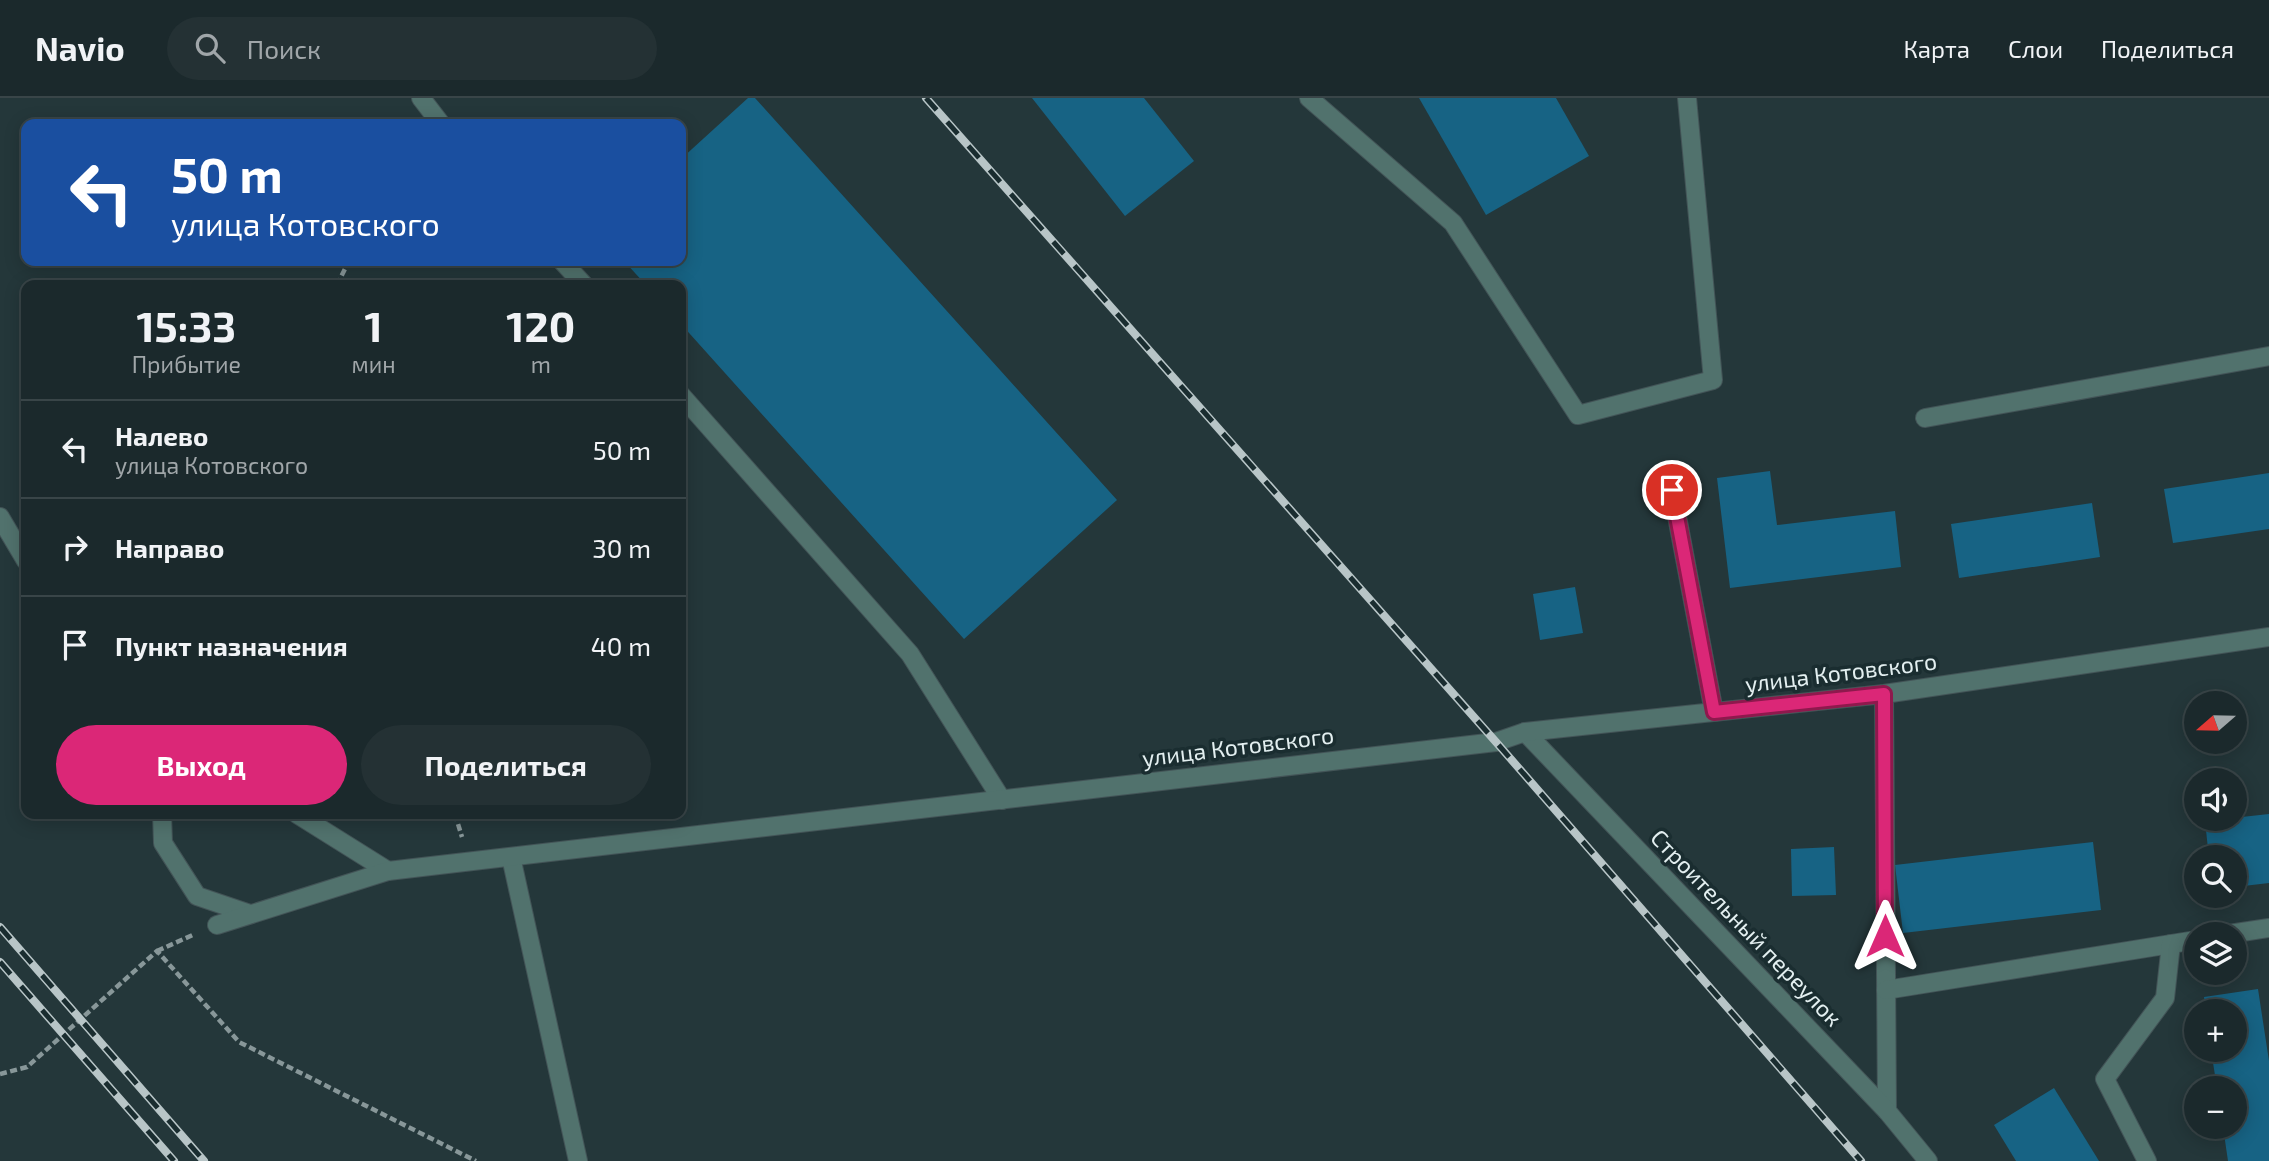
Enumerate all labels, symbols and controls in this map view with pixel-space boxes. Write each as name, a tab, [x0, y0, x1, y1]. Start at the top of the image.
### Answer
search box	[167, 17, 657, 80]
text: Navio	[35, 28, 125, 68]
icon: search	[191, 29, 229, 67]
text: Поиск	[247, 33, 321, 64]
text: Карта	[1903, 34, 1970, 63]
text: Слои	[2008, 34, 2063, 63]
text: Поделиться	[2101, 34, 2234, 63]
text: 50 m	[171, 144, 283, 203]
icon: left	[56, 147, 147, 238]
text: улица Котовского	[171, 204, 440, 242]
text: 15:33	[136, 300, 236, 350]
text: 1	[365, 300, 383, 350]
text: 120	[506, 300, 575, 350]
text: Прибытие	[132, 350, 241, 378]
text: мин	[352, 350, 396, 378]
text: m	[531, 350, 551, 378]
text: Налево	[115, 420, 208, 451]
icon: left	[56, 430, 94, 468]
text: 50 m	[593, 434, 651, 465]
text: улица Котовского	[115, 451, 308, 479]
pin	[1642, 460, 1702, 520]
icon: arrive	[1653, 471, 1691, 509]
icon: right	[56, 528, 94, 566]
text: Направо	[115, 532, 224, 563]
text: 30 m	[592, 532, 651, 563]
icon: arrive	[56, 626, 94, 664]
text: Пункт назначения	[115, 630, 348, 661]
text: 40 m	[591, 630, 651, 661]
street label: улица Котовского	[1743, 646, 1939, 699]
north arrow	[2184, 691, 2247, 754]
map controls	[2184, 691, 2247, 1139]
street label: улица Котовского	[1140, 720, 1336, 773]
button: Выход	[56, 725, 347, 805]
button: Поделиться	[361, 725, 651, 805]
button: sound	[2184, 768, 2247, 831]
street label: Строительный переулок	[1645, 823, 1848, 1032]
button: search	[2184, 845, 2247, 908]
position arrow	[1848, 899, 1922, 973]
button: layers	[2184, 922, 2247, 985]
button: +	[2184, 999, 2247, 1062]
button: −	[2184, 1076, 2247, 1139]

